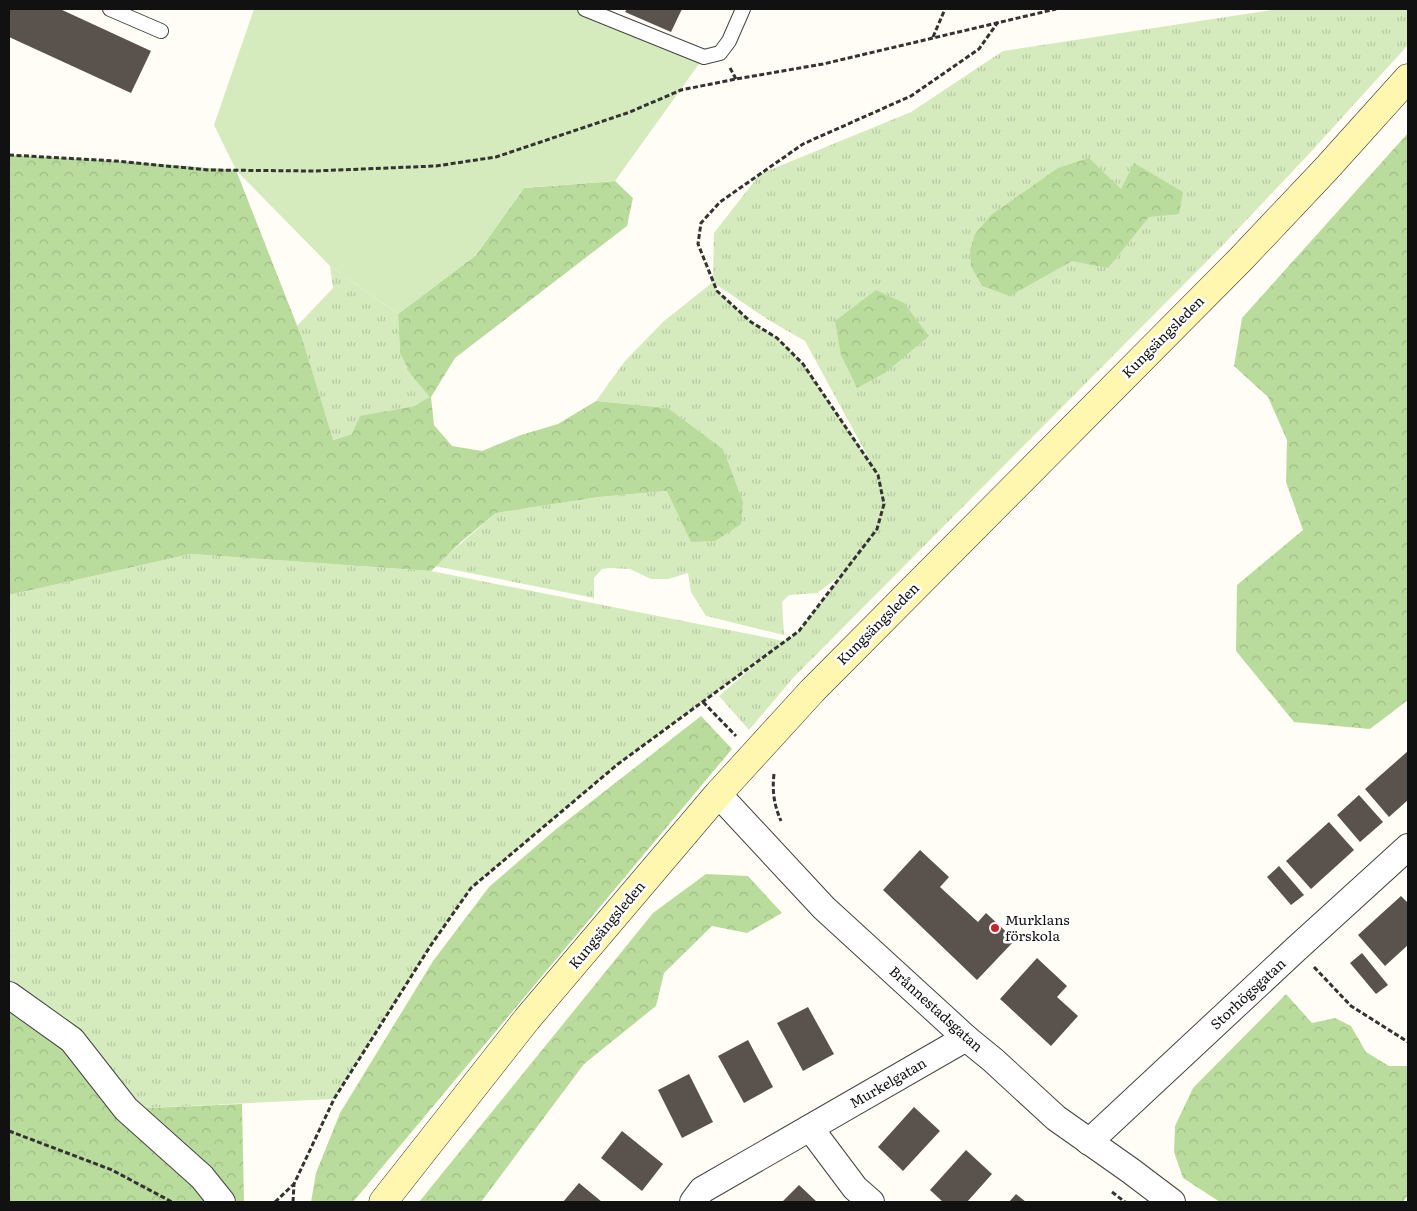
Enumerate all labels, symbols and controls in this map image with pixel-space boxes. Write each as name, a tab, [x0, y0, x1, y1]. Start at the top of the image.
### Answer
street label: Kungsängsleden	[1117, 291, 1208, 382]
street label: Kungsängsleden	[832, 578, 923, 669]
street label: Kungsängsleden	[563, 876, 649, 973]
place label: Murklans förskola	[1005, 909, 1070, 945]
marker: Murklans förskola	[989, 922, 1001, 934]
street label: Storhögsgatan	[1205, 953, 1289, 1033]
street label: Brånnestadsgatan	[886, 961, 988, 1056]
street label: Murkelgatan	[845, 1052, 930, 1112]

